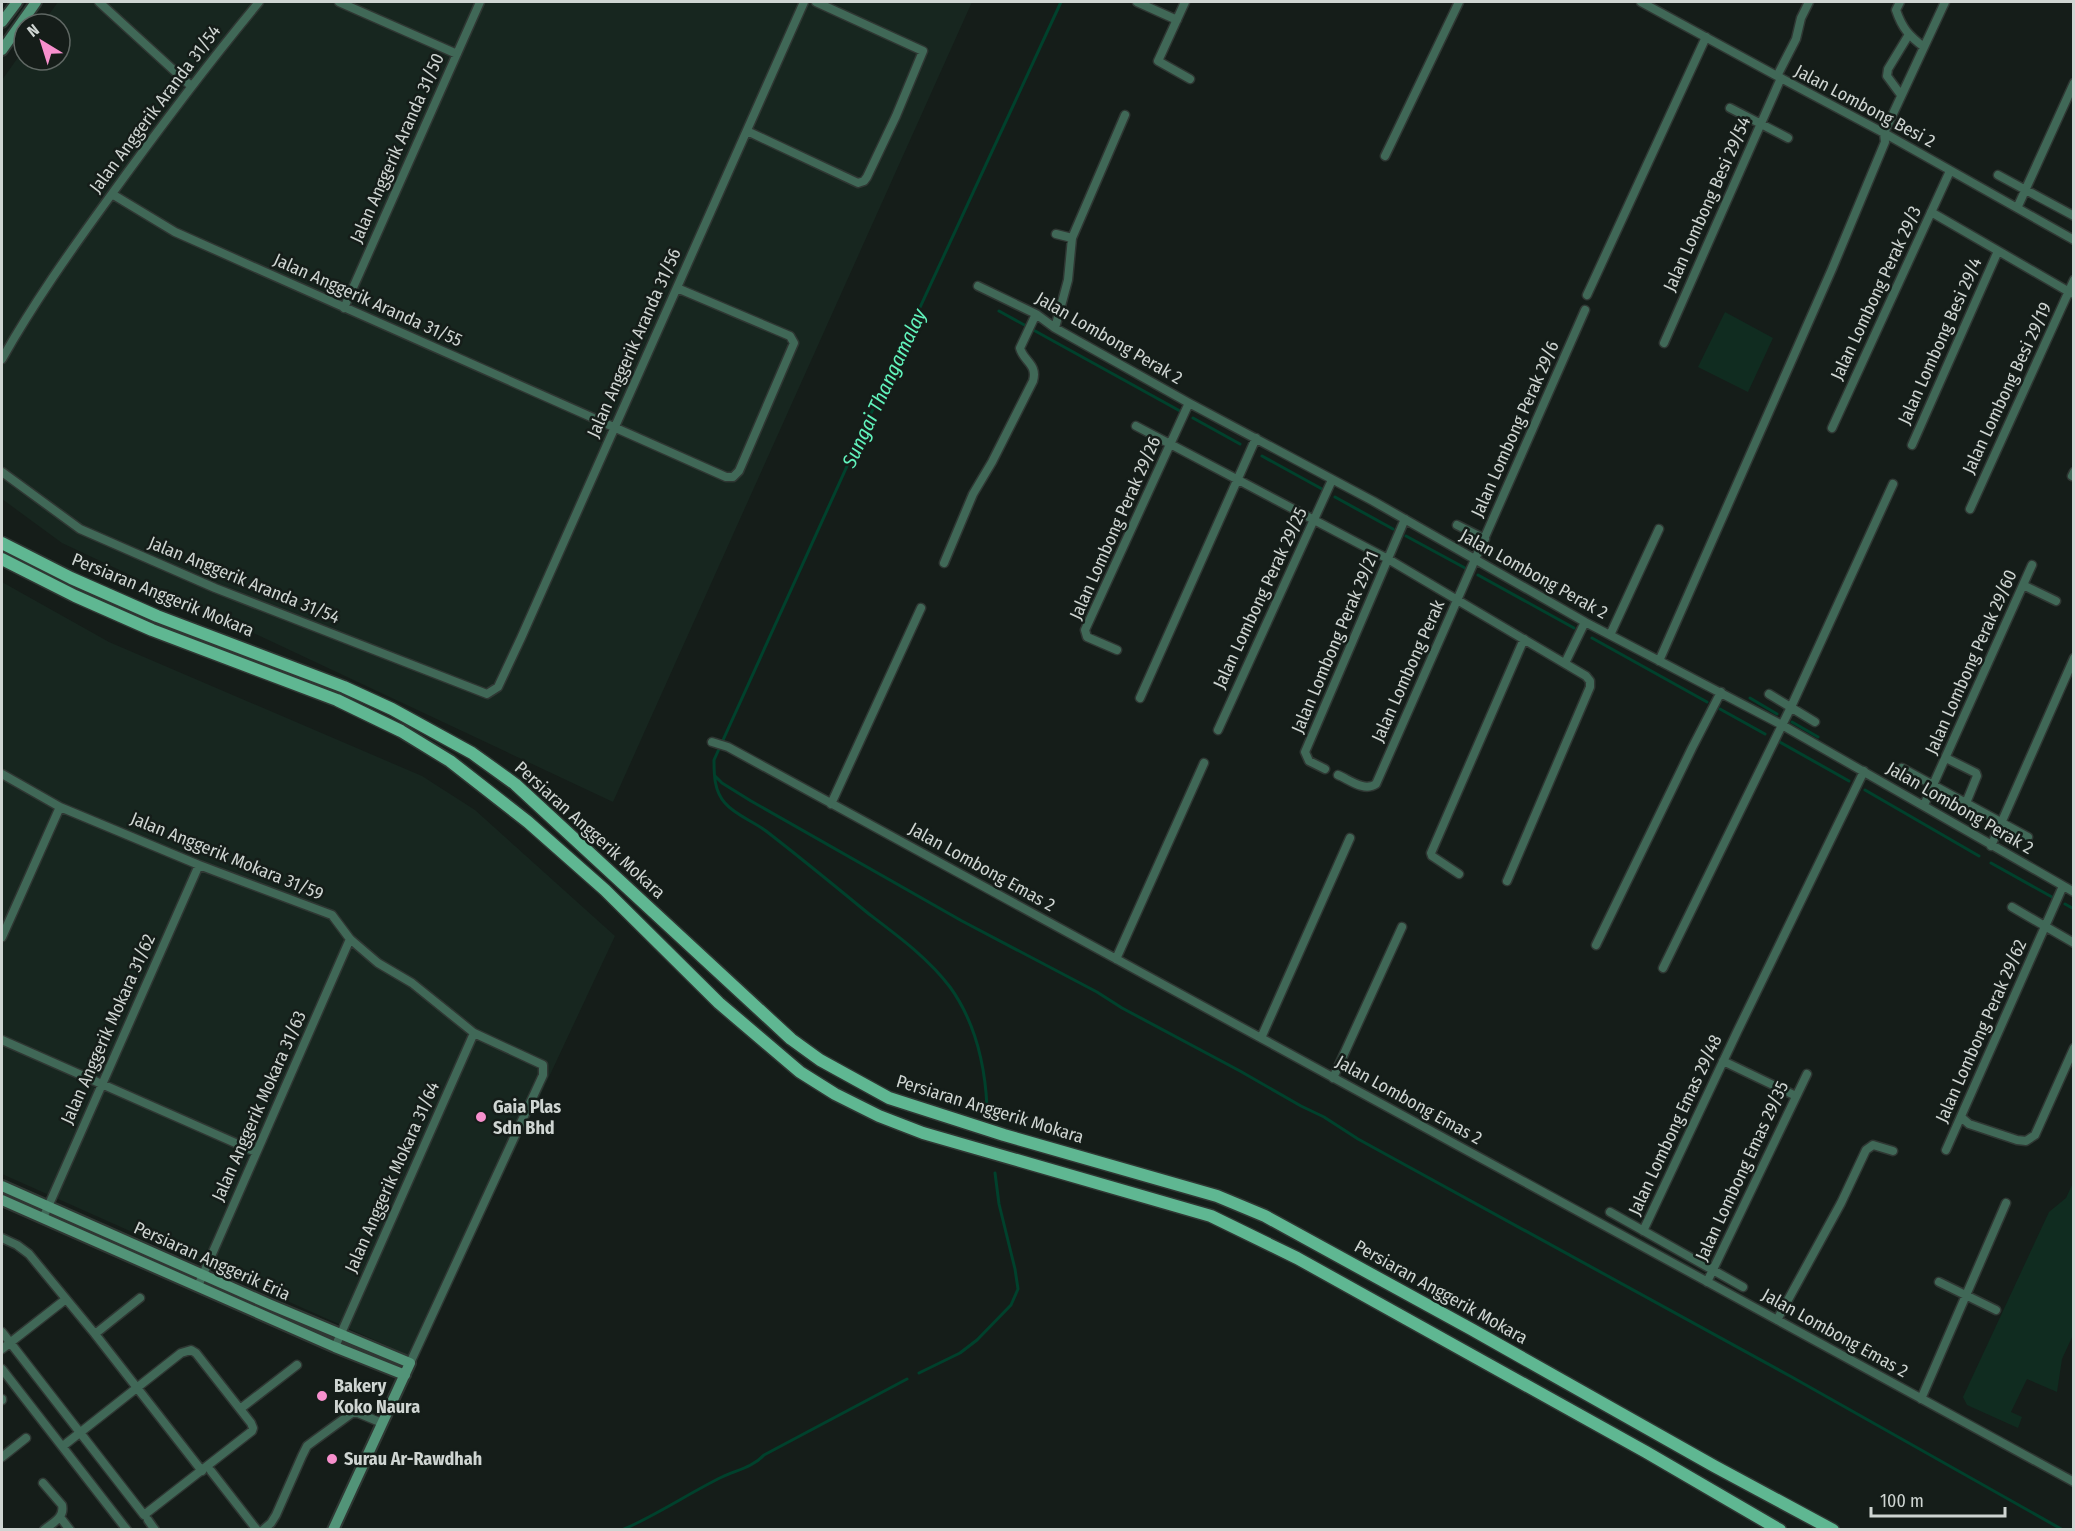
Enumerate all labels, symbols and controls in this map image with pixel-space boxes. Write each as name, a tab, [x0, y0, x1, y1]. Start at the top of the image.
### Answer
north arrow	[12, 12, 72, 72]
text: N	[23, 20, 43, 41]
street label: Jalan Anggerik Aranda 31/54	[85, 20, 226, 197]
street label: Jalan Anggerik Aranda 31/50	[345, 50, 449, 246]
street label: Jalan Lombong Besi 2	[1791, 60, 1939, 152]
street label: Jalan Lombong Besi 29/54	[1659, 113, 1756, 295]
street label: Jalan Lombong Perak 29/3	[1826, 202, 1926, 384]
street label: Jalan Anggerik Aranda 31/56	[582, 245, 686, 441]
street label: Jalan Anggerik Aranda 31/55	[270, 248, 466, 352]
street label: Jalan Lombong Besi 29/4	[1893, 254, 1987, 428]
street label: Jalan Lombong Perak 2	[1032, 287, 1186, 389]
street label: Jalan Lombong Besi 29/19	[1958, 299, 2056, 477]
water label: Sungai Thangamalay	[836, 304, 932, 472]
street label: Jalan Lombong Perak 29/6	[1466, 337, 1564, 520]
street label: Jalan Lombong Perak 29/26	[1065, 433, 1165, 623]
street label: Jalan Lombong Perak 29/25	[1208, 504, 1312, 692]
street label: Jalan Lombong Perak 2	[1456, 524, 1612, 624]
street label: Jalan Anggerik Aranda 31/54	[145, 531, 343, 629]
street label: Persiaran Anggerik Mokara	[69, 548, 258, 642]
street label: Jalan Lombong Perak 29/21	[1287, 548, 1383, 736]
street label: Jalan Lombong Perak 29/60	[1920, 566, 2022, 758]
street label: Jalan Lombong Perak	[1367, 596, 1450, 746]
street label: Persiaran Anggerik Mokara	[510, 757, 670, 903]
street label: Jalan Lombong Perak 2	[1883, 757, 2037, 859]
street label: Jalan Anggerik Mokara 31/59	[127, 807, 327, 905]
street label: Jalan Lombong Emas 2	[905, 818, 1059, 916]
street label: Jalan Anggerik Mokara 31/62	[56, 930, 160, 1128]
street label: Jalan Lombong Perak 29/62	[1931, 936, 2031, 1126]
street label: Jalan Anggerik Mokara 31/63	[207, 1007, 311, 1205]
street label: Jalan Lombong Emas 29/48	[1623, 1031, 1727, 1219]
street label: Jalan Lombong Emas 2	[1332, 1051, 1486, 1149]
street label: Persiaran Anggerik Mokara	[894, 1070, 1087, 1148]
street label: Jalan Anggerik Mokara 31/64	[340, 1078, 444, 1276]
street label: Jalan Lombong Emas 29/35	[1691, 1078, 1793, 1264]
place label: Gaia Plas Sdn Bhd	[493, 1096, 561, 1139]
marker: Gaia Plas Sdn Bhd	[474, 1110, 488, 1124]
street label: Persiaran Anggerik Eria	[130, 1217, 294, 1305]
street label: Persiaran Anggerik Mokara	[1350, 1235, 1532, 1349]
street label: Jalan Lombong Emas 2	[1758, 1284, 1912, 1382]
place label: Bakery Koko Naura	[334, 1375, 420, 1418]
marker: Bakery Koko Naura	[315, 1389, 329, 1403]
place label: Surau Ar-Rawdhah	[344, 1448, 482, 1470]
marker: Surau Ar-Rawdhah	[325, 1452, 339, 1466]
scale bar	[1871, 1480, 2004, 1518]
text: 100 m	[1880, 1490, 1924, 1512]

